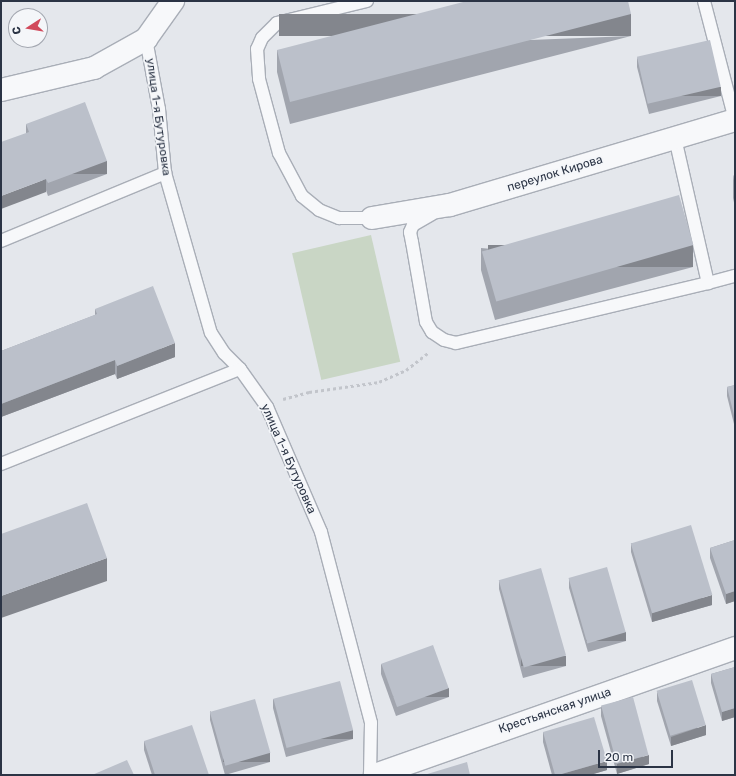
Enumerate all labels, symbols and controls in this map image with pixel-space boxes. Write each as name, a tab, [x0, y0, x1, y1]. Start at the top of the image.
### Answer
north arrow	[8, 8, 48, 48]
text: С	[10, 25, 24, 36]
street label: улица 1-я Бутуровка	[143, 57, 173, 177]
street label: переулок Кирова	[505, 153, 605, 195]
street label: улица 1-я Бутуровка	[257, 402, 319, 516]
street label: Крестьянская улица	[497, 685, 613, 737]
scale bar	[600, 742, 675, 768]
text: 20 m	[605, 750, 633, 764]

